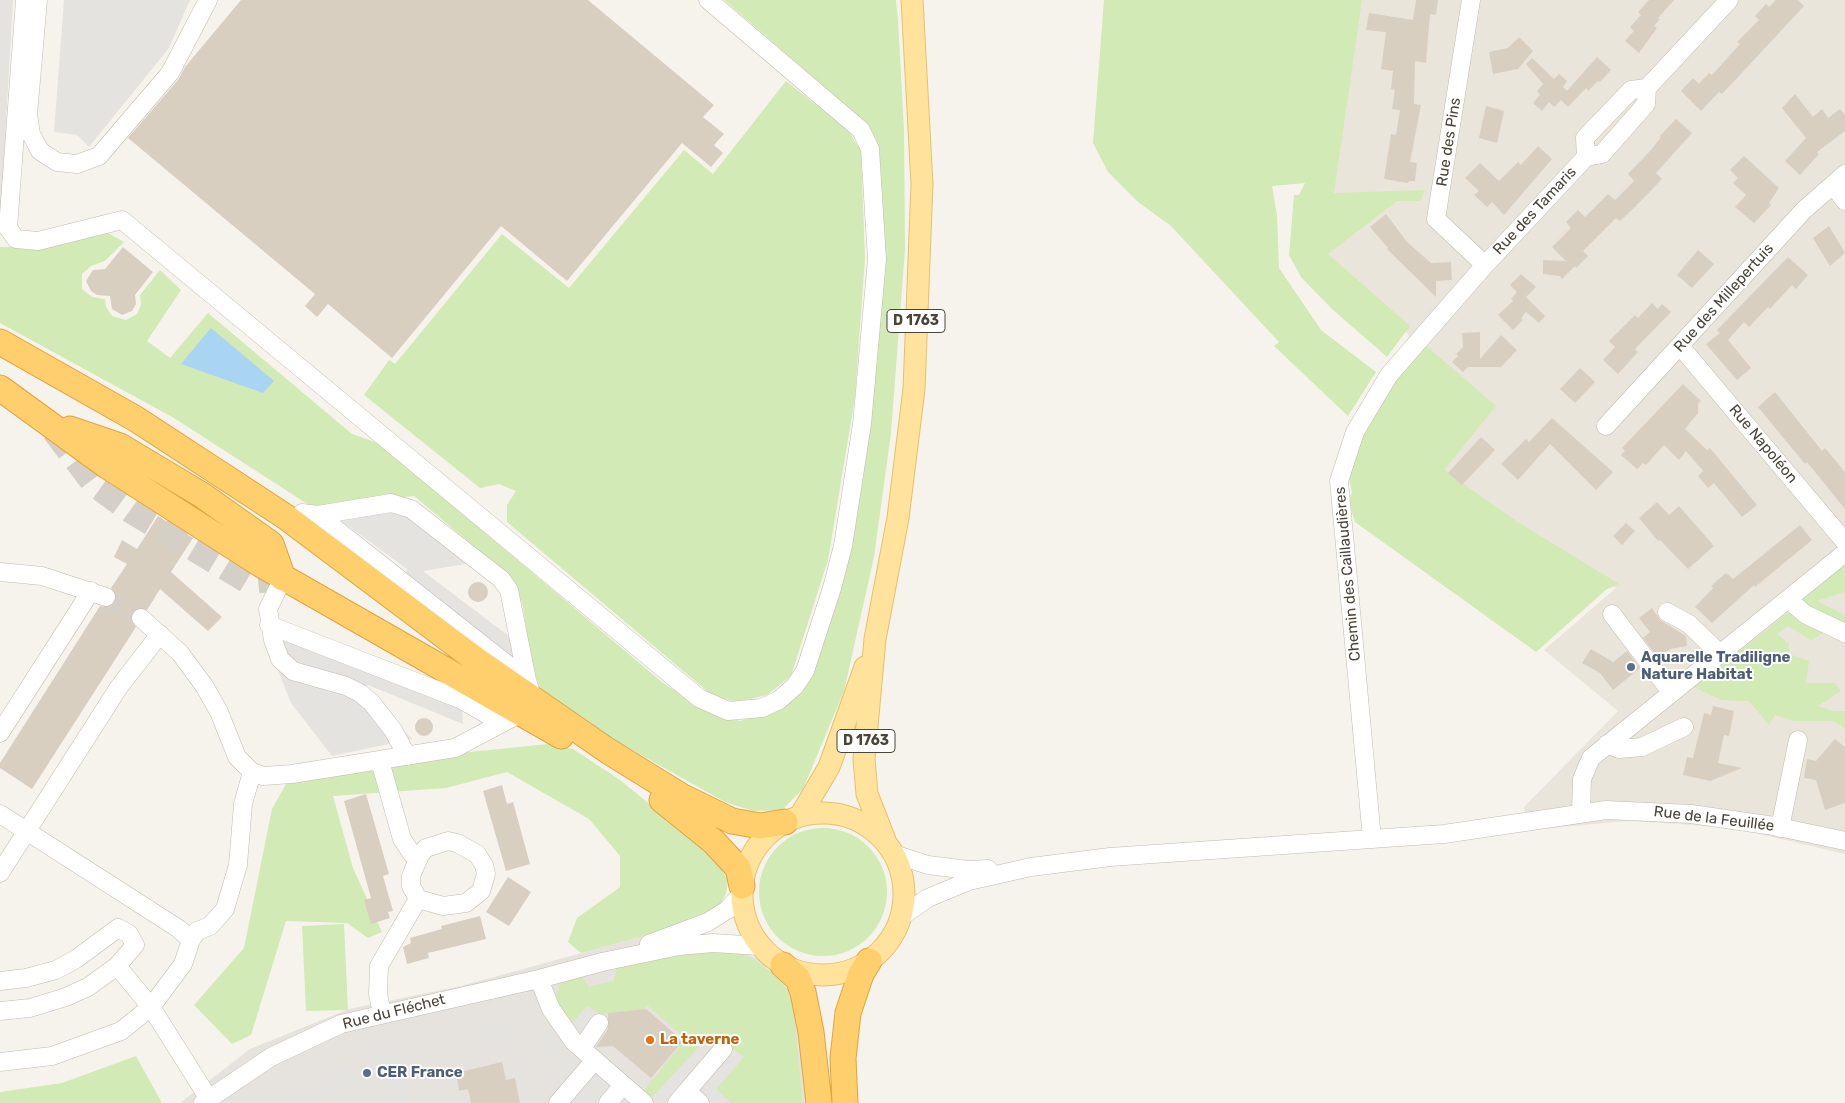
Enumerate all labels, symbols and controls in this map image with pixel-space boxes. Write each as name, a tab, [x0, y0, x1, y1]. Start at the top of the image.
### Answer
street label: Rue des Pins	[1433, 96, 1465, 188]
street label: Rue des Tamaris	[1490, 163, 1580, 259]
street label: Rue des Millepertuis	[1670, 240, 1778, 356]
road number: D 1763	[887, 310, 945, 332]
street label: Rue Napoléon	[1725, 401, 1801, 487]
street label: Chemin des Caillaudières	[1331, 486, 1365, 662]
place label: Aquarelle Tradiligne Nature Habitat	[1641, 649, 1791, 684]
marker: Aquarelle Tradiligne Nature Habitat	[1625, 661, 1637, 673]
road number: D 1763	[837, 729, 895, 752]
street label: Rue de la Feuillée	[1653, 803, 1775, 835]
street label: Rue du Fléchet	[341, 991, 447, 1033]
place label: La taverne	[660, 1031, 740, 1049]
marker: La taverne	[644, 1034, 656, 1046]
place label: CER France	[377, 1064, 463, 1082]
marker: CER France	[361, 1067, 373, 1079]

